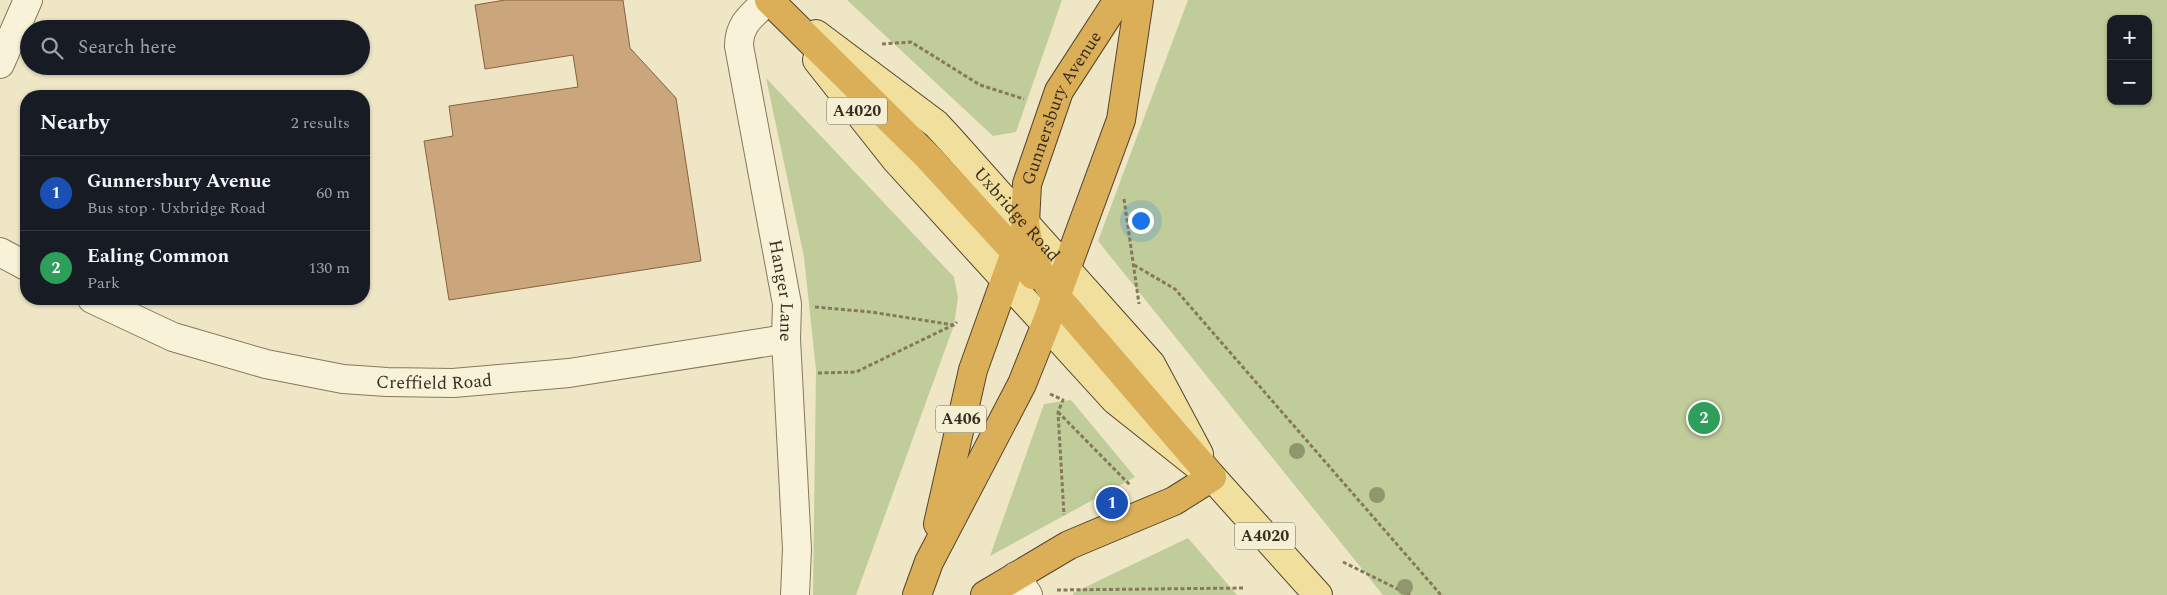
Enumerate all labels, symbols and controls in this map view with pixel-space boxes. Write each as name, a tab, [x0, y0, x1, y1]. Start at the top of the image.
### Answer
map controls	[2107, 15, 2152, 105]
button: +	[2107, 15, 2152, 60]
search box	[20, 20, 370, 75]
street label: Gunnersbury Avenue	[1014, 25, 1108, 189]
text: Search here	[78, 33, 177, 62]
icon: search	[38, 34, 66, 62]
button: −	[2107, 60, 2152, 105]
road number: A4020	[827, 98, 887, 124]
text: Nearby	[40, 107, 110, 139]
text: 2 results	[291, 111, 350, 135]
street label: Uxbridge Road	[967, 160, 1067, 267]
text: Gunnersbury Avenue	[87, 167, 271, 196]
text: 1	[52, 181, 60, 205]
text: 60 m	[316, 181, 350, 205]
text: Bus stop · Uxbridge Road	[87, 196, 266, 220]
your location	[1128, 208, 1154, 234]
street label: Hanger Lane	[762, 237, 801, 342]
text: Ealing Common	[87, 242, 229, 271]
text: 2	[52, 256, 60, 280]
text: 130 m	[308, 256, 350, 280]
text: Park	[87, 271, 120, 295]
street label: Creffield Road	[375, 366, 493, 397]
pin: 2	[1688, 399, 1720, 437]
road number: A406	[936, 406, 986, 432]
pin: 1	[1096, 484, 1128, 522]
road number: A4020	[1235, 522, 1295, 550]

